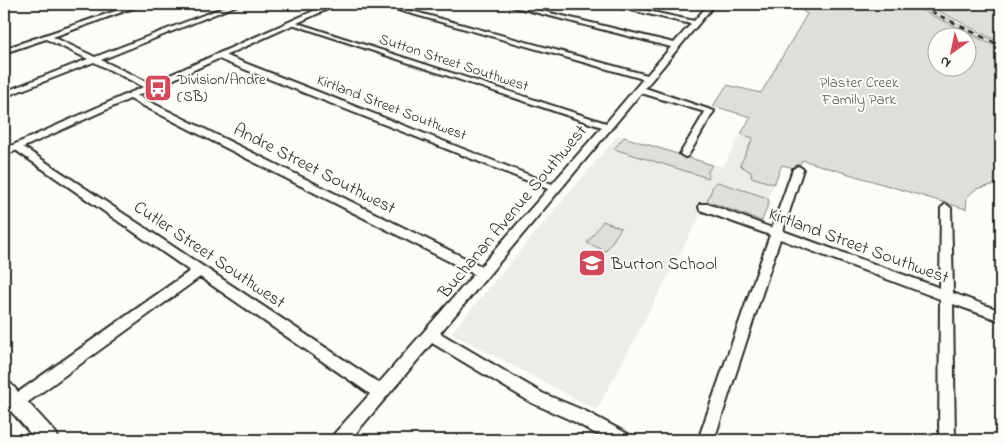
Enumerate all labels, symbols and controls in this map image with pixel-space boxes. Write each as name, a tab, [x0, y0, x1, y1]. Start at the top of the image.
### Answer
street label: Sutton Street Southwest	[376, 28, 531, 98]
north arrow	[928, 28, 978, 78]
text: N	[936, 50, 955, 73]
place label: Division/Andre (SB)	[176, 69, 266, 108]
street label: Kirtland Street Southwest	[314, 69, 470, 147]
park label: Plaster Creek Family Park	[819, 72, 899, 112]
bus stop icon: Division/Andre (SB)	[143, 73, 173, 103]
street label: Andre Street Southwest	[228, 118, 400, 222]
street label: Buchanan Avenue Southwest	[432, 120, 594, 306]
street label: Cutler Street Southwest	[128, 195, 290, 316]
street label: Kirtland Street Southwest	[764, 202, 952, 292]
school or university icon: Burton School	[577, 248, 607, 278]
place label: Burton School	[610, 252, 717, 278]

